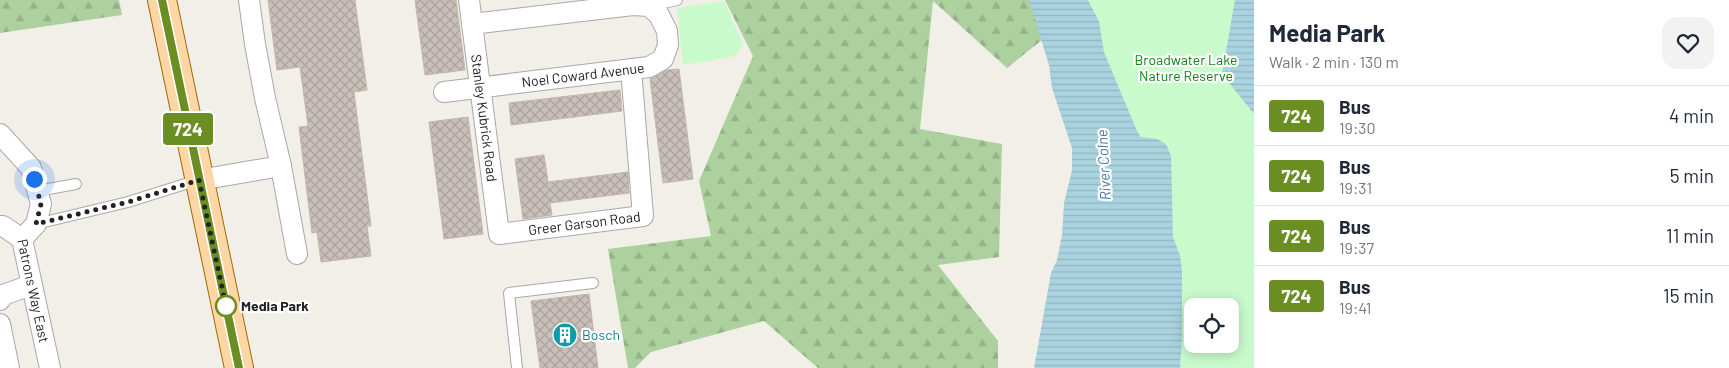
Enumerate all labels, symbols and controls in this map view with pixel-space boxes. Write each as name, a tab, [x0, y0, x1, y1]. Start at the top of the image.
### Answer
button: heart	[1662, 17, 1714, 69]
text: Media Park	[1269, 18, 1385, 47]
park label: Broadwater Lake Nature Reserve	[1135, 51, 1237, 84]
text: Walk · 2 min · 130 m	[1269, 52, 1399, 71]
street label: Stanley Kubrick Road	[468, 53, 501, 183]
street label: Noel Coward Avenue	[521, 59, 645, 90]
text: Bus	[1339, 95, 1371, 118]
text: 4 min	[1669, 104, 1714, 127]
text: 724	[1282, 105, 1311, 127]
line badge: 724	[159, 113, 217, 145]
text: 724	[173, 118, 203, 140]
text: 19:30	[1339, 118, 1376, 137]
water label: River Colne	[1092, 129, 1114, 201]
text: Bus	[1339, 155, 1371, 178]
text: 5 min	[1670, 164, 1714, 187]
text: 724	[1282, 165, 1311, 187]
your location	[22, 167, 47, 192]
text: 19:31	[1339, 178, 1372, 197]
street label: Greer Garson Road	[527, 207, 641, 238]
text: Bus	[1339, 215, 1371, 238]
text: 11 min	[1666, 224, 1714, 247]
text: 724	[1282, 225, 1311, 247]
street label: Patrons Way East	[14, 237, 53, 344]
text: 19:37	[1339, 238, 1374, 257]
text: Bus	[1339, 275, 1371, 298]
text: 15 min	[1663, 284, 1714, 307]
text: 724	[1282, 285, 1311, 307]
marker: Media Park	[215, 295, 237, 317]
place label: Media Park	[241, 297, 309, 314]
map controls	[1184, 298, 1239, 353]
button: locate	[1184, 298, 1239, 353]
text: 19:41	[1339, 298, 1371, 317]
building icon: Bosch	[552, 322, 578, 348]
place label: Bosch	[582, 326, 620, 343]

